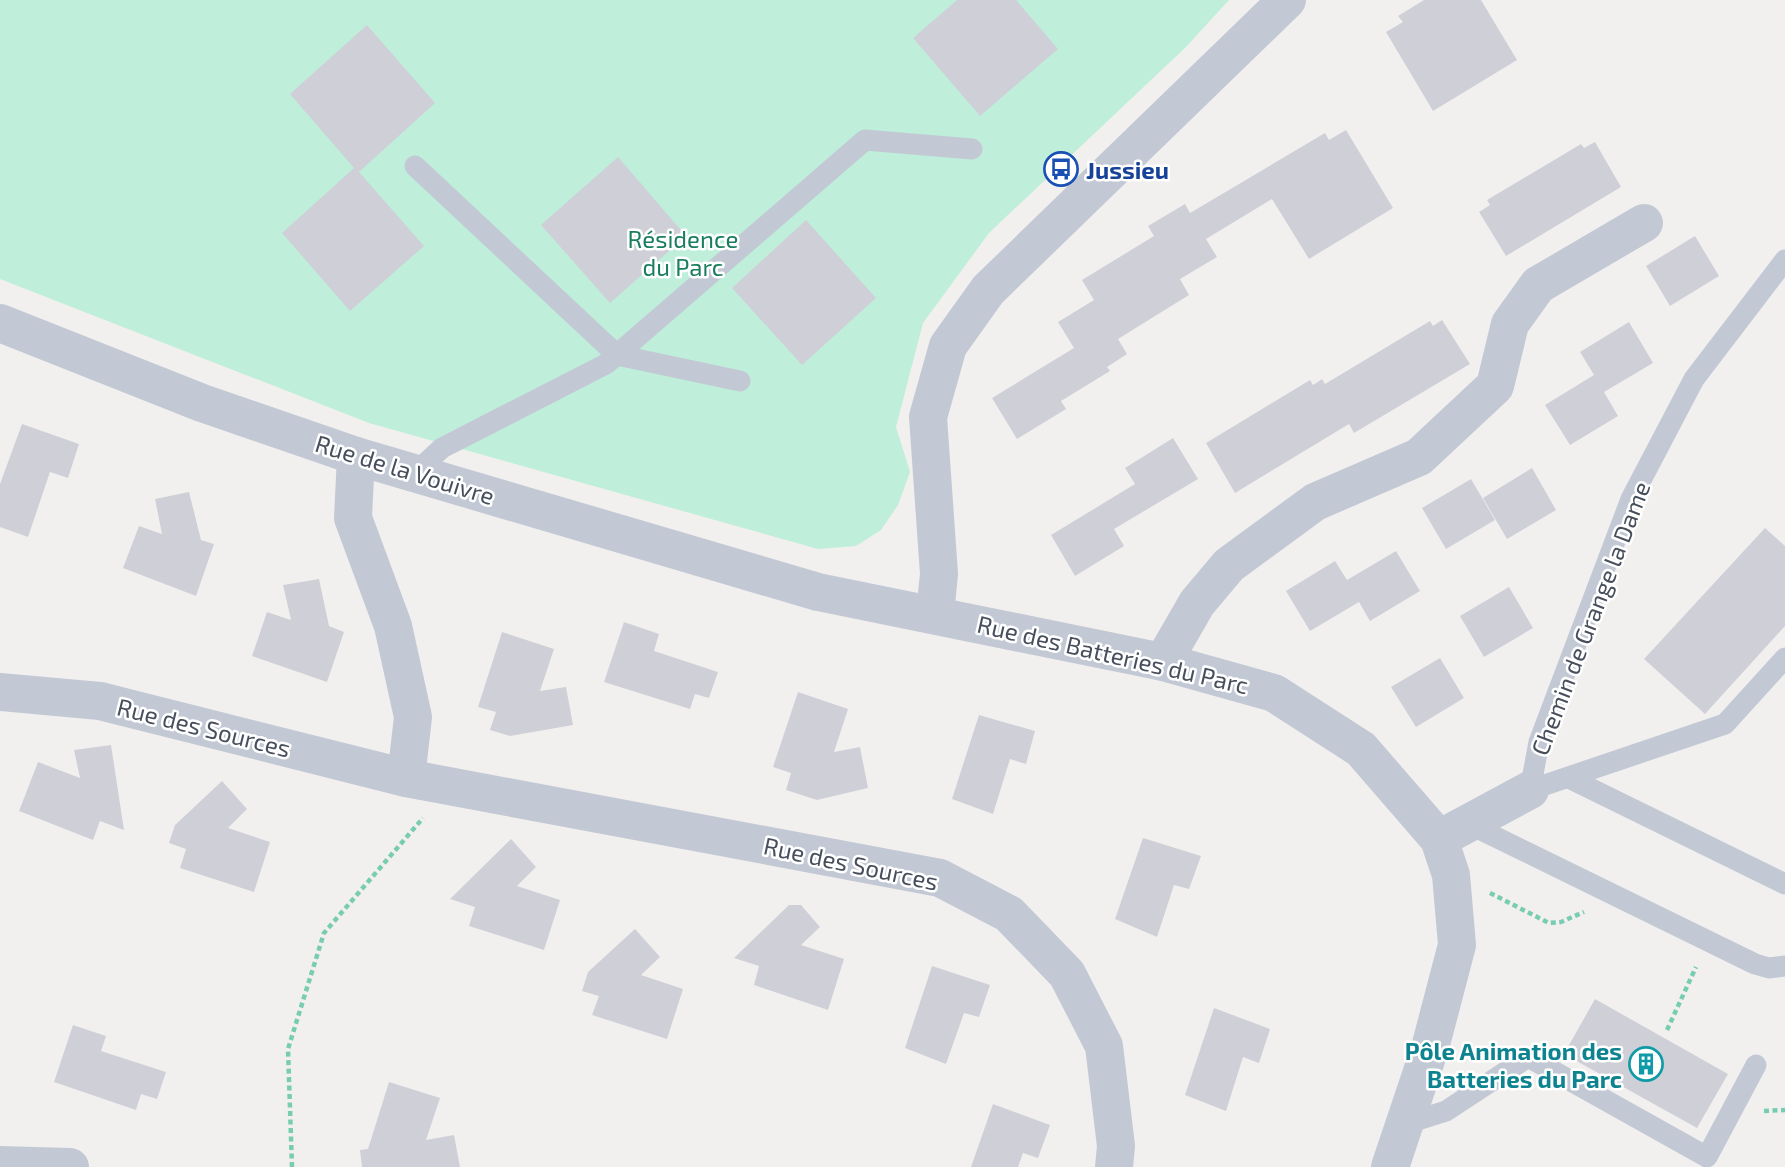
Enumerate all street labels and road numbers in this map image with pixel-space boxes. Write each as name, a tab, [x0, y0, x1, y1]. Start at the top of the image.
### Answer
street label: Rue de la Vouivre	[312, 428, 498, 510]
street label: Chemin de Grange la Dame	[1524, 477, 1656, 759]
street label: Rue des Batteries du Parc	[975, 609, 1251, 699]
street label: Rue des Sources	[114, 691, 294, 763]
street label: Rue des Sources	[761, 830, 941, 896]

